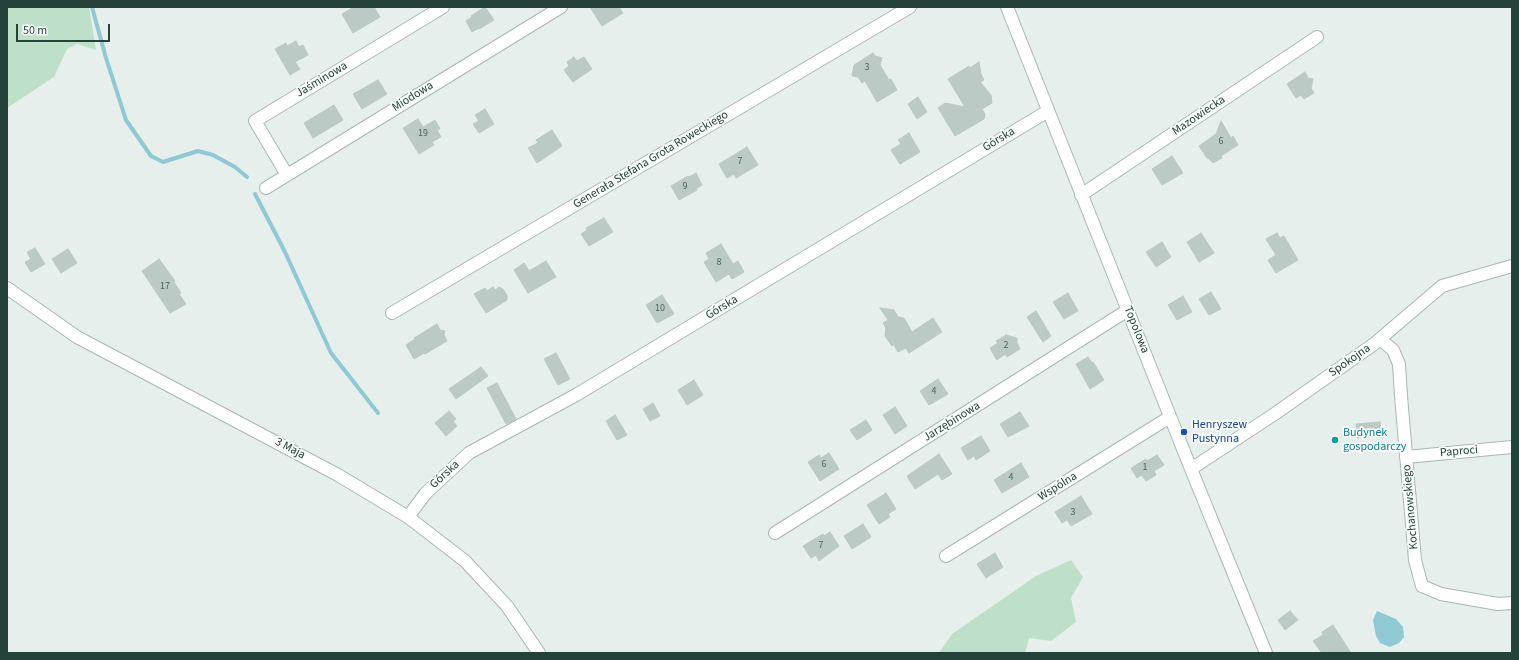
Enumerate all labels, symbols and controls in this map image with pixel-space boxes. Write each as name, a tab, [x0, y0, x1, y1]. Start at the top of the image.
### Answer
scale bar	[18, 16, 112, 42]
text: 50 m	[23, 22, 47, 39]
street label: Jaśminowa	[294, 59, 350, 101]
house number: 3	[865, 62, 869, 74]
street label: Miodowa	[390, 79, 436, 115]
street label: Mazowiecka	[1170, 93, 1228, 139]
street label: Generała Stefana Grota Roweckiego	[571, 108, 731, 212]
street label: Górska	[980, 125, 1018, 155]
house number: 19	[418, 128, 428, 140]
house number: 6	[1219, 136, 1223, 148]
house number: 7	[738, 156, 742, 168]
house number: 9	[683, 181, 687, 193]
house number: 8	[717, 257, 721, 269]
house number: 17	[160, 281, 170, 293]
street label: Górska	[703, 293, 741, 323]
house number: 10	[655, 303, 665, 315]
street label: Topolowa	[1120, 304, 1152, 356]
house number: 2	[1004, 340, 1008, 352]
street label: Spokojna	[1326, 342, 1374, 380]
house number: 4	[932, 386, 936, 398]
street label: Jarzębinowa	[921, 399, 983, 445]
place label: Henryszew Pustynna	[1192, 418, 1247, 446]
place label: Budynek gospodarczy	[1343, 426, 1406, 454]
marker: Henryszew Pustynna	[1179, 427, 1189, 437]
street label: 3 Maja	[272, 435, 308, 463]
marker: Budynek gospodarczy	[1330, 435, 1340, 445]
street label: Paproci	[1439, 443, 1479, 461]
street label: Górska	[427, 458, 463, 492]
house number: 6	[822, 459, 826, 471]
house number: 1	[1143, 462, 1147, 474]
street label: Kochanowskiego	[1400, 464, 1422, 550]
street label: Wspólna	[1036, 469, 1080, 505]
house number: 4	[1009, 472, 1013, 484]
house number: 3	[1071, 507, 1075, 519]
house number: 7	[819, 540, 823, 552]

